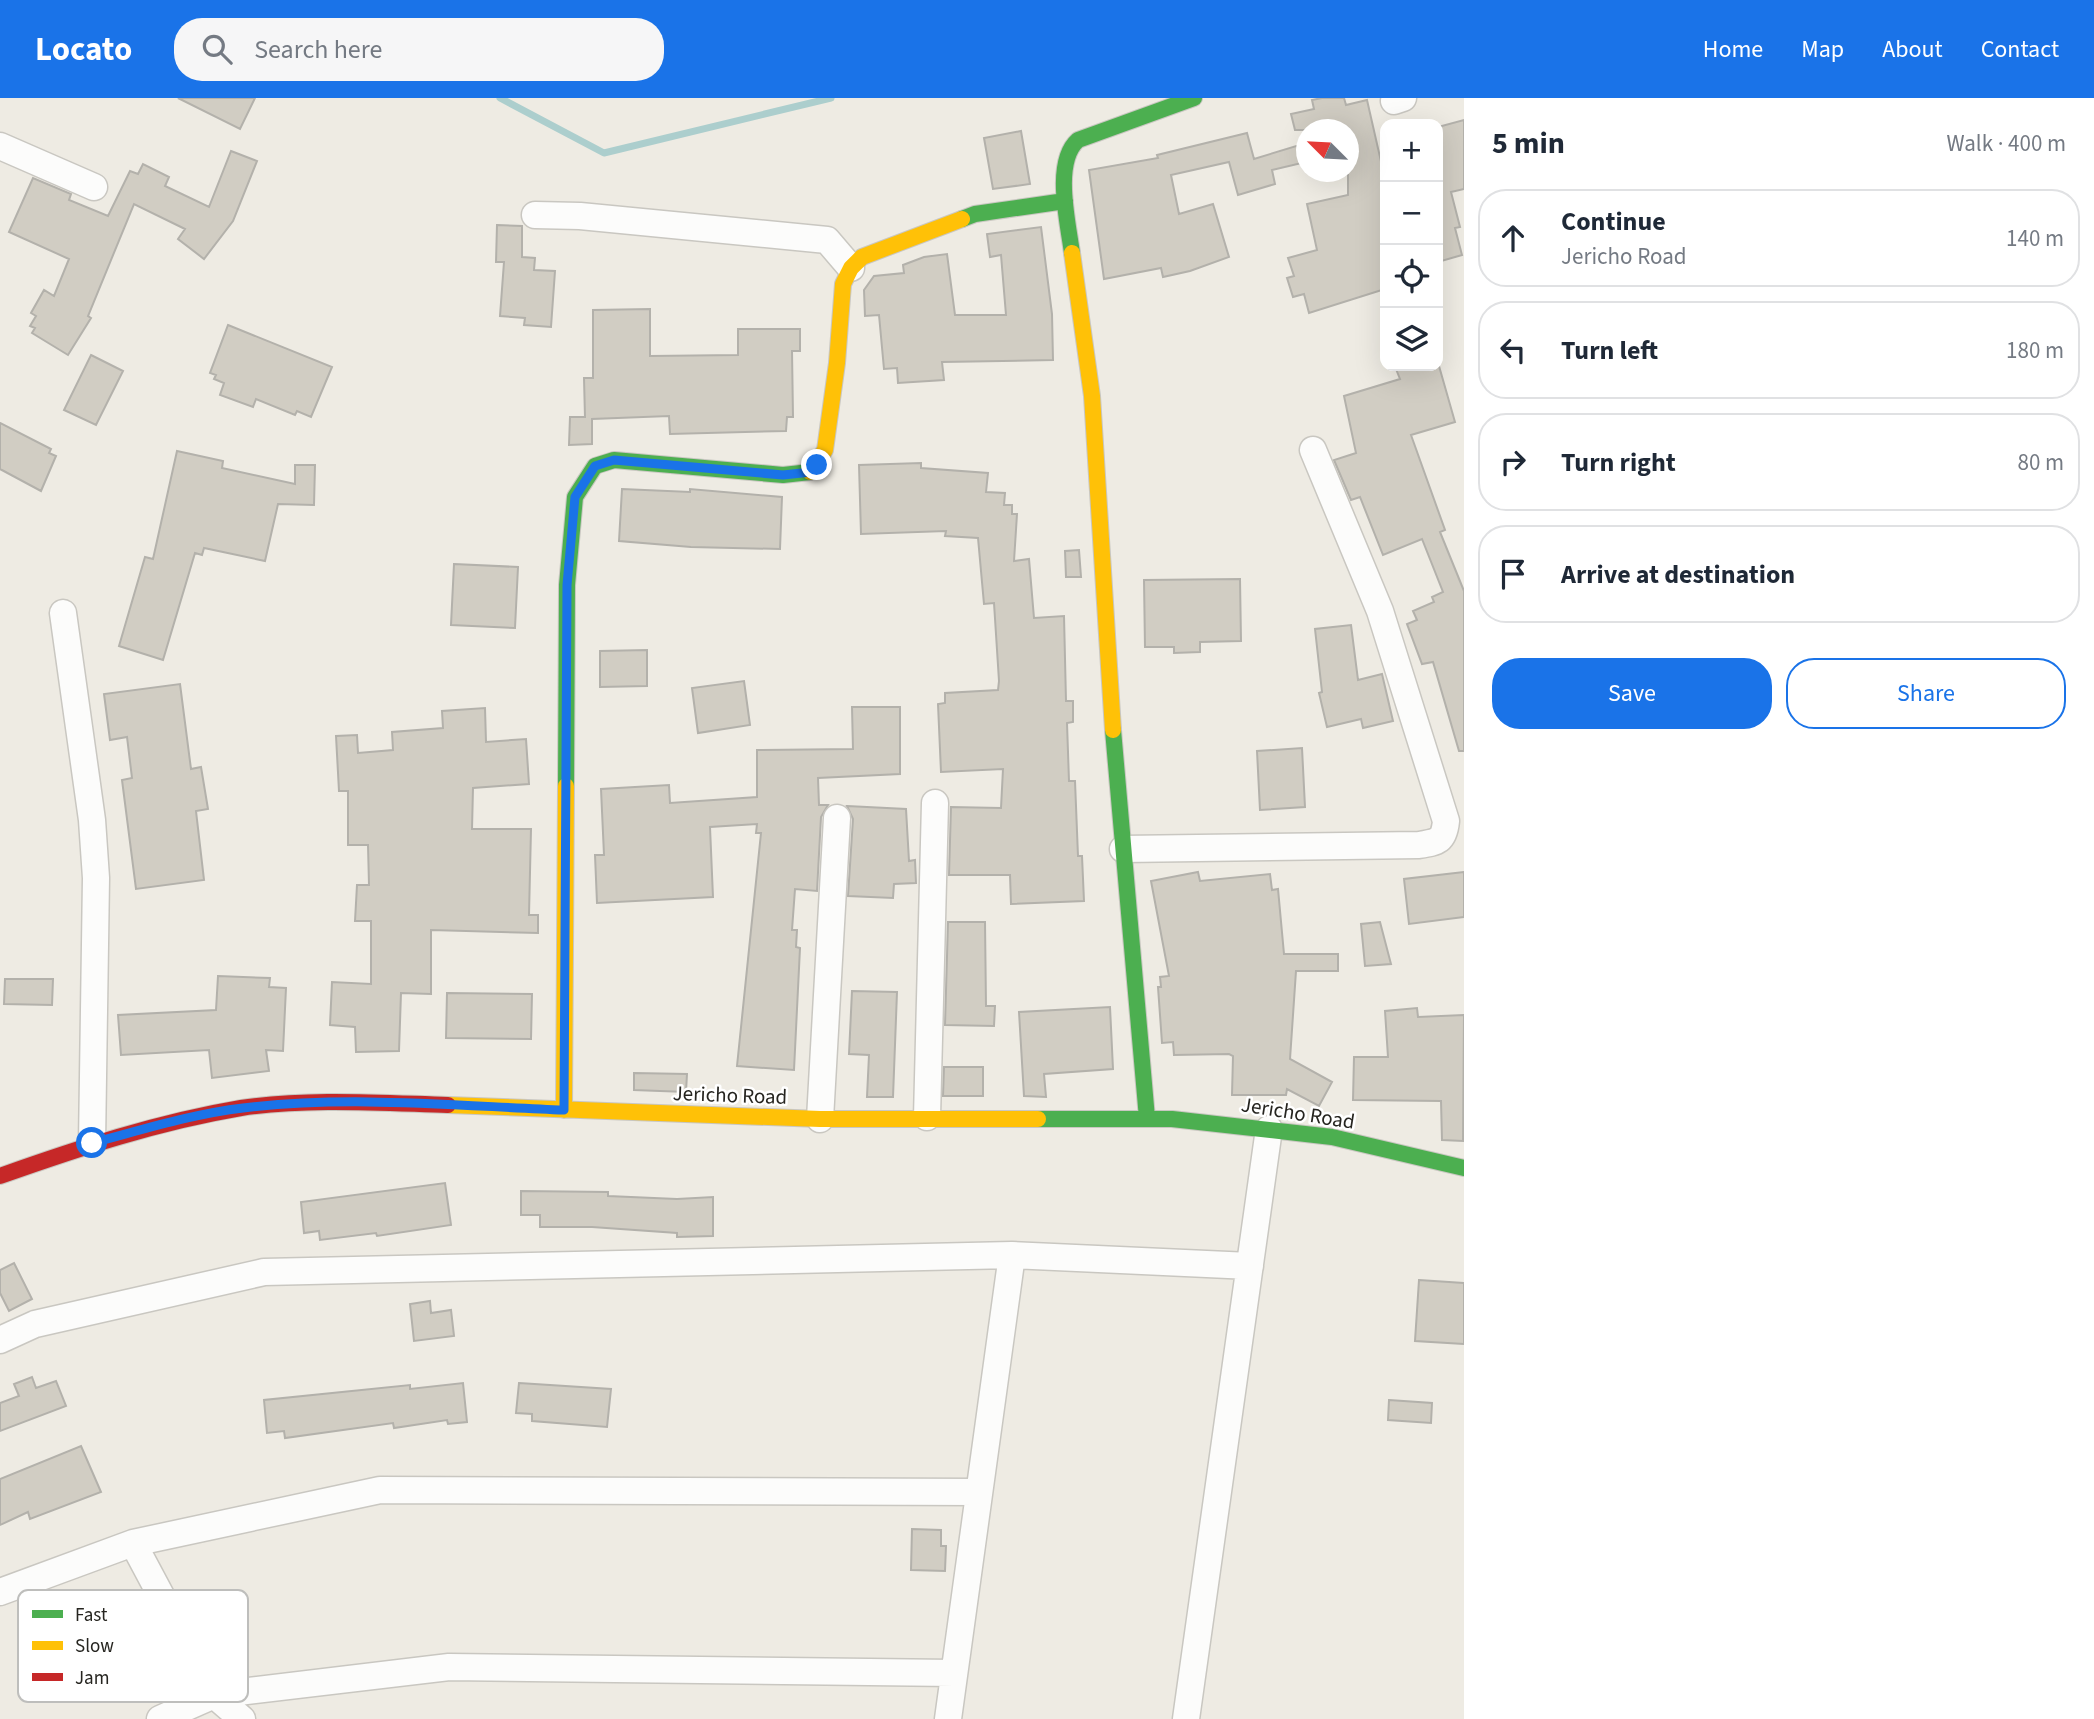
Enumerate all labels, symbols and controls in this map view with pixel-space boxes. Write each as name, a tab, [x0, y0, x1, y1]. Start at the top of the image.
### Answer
search box	[174, 18, 664, 81]
text: Locato	[35, 26, 132, 73]
icon: search	[198, 30, 236, 68]
text: Search here	[254, 31, 382, 68]
text: Home	[1703, 32, 1763, 67]
text: Map	[1801, 32, 1844, 67]
text: About	[1882, 32, 1943, 67]
text: Contact	[1981, 32, 2059, 67]
north arrow	[1296, 119, 1359, 182]
map controls	[1380, 119, 1443, 371]
button: +	[1380, 119, 1443, 182]
text: 5 min	[1492, 122, 1565, 165]
text: Walk · 400 m	[1947, 127, 2066, 160]
button: −	[1380, 182, 1443, 245]
text: Continue	[1561, 203, 1666, 240]
icon: ahead	[1494, 219, 1532, 257]
text: 140 m	[2006, 222, 2064, 255]
text: Jericho Road	[1561, 240, 1687, 273]
button: locate	[1380, 245, 1443, 308]
button: layers	[1380, 308, 1443, 371]
icon: left	[1494, 331, 1532, 369]
text: Turn left	[1561, 332, 1658, 369]
text: 180 m	[2006, 334, 2064, 367]
icon: right	[1494, 443, 1532, 481]
text: Turn right	[1561, 444, 1676, 481]
text: 80 m	[2017, 446, 2064, 479]
route end	[801, 449, 832, 480]
icon: arrive	[1494, 555, 1532, 593]
text: Arrive at destination	[1561, 556, 1795, 593]
button: Save	[1492, 658, 1772, 729]
button: Share	[1786, 658, 2066, 729]
street label: Jericho Road	[672, 1078, 788, 1112]
street label: Jericho Road	[1239, 1089, 1357, 1137]
route start	[76, 1127, 107, 1158]
legend	[18, 1590, 248, 1702]
text: Fast	[75, 1602, 108, 1629]
text: Slow	[75, 1633, 114, 1660]
text: Jam	[75, 1665, 109, 1692]

